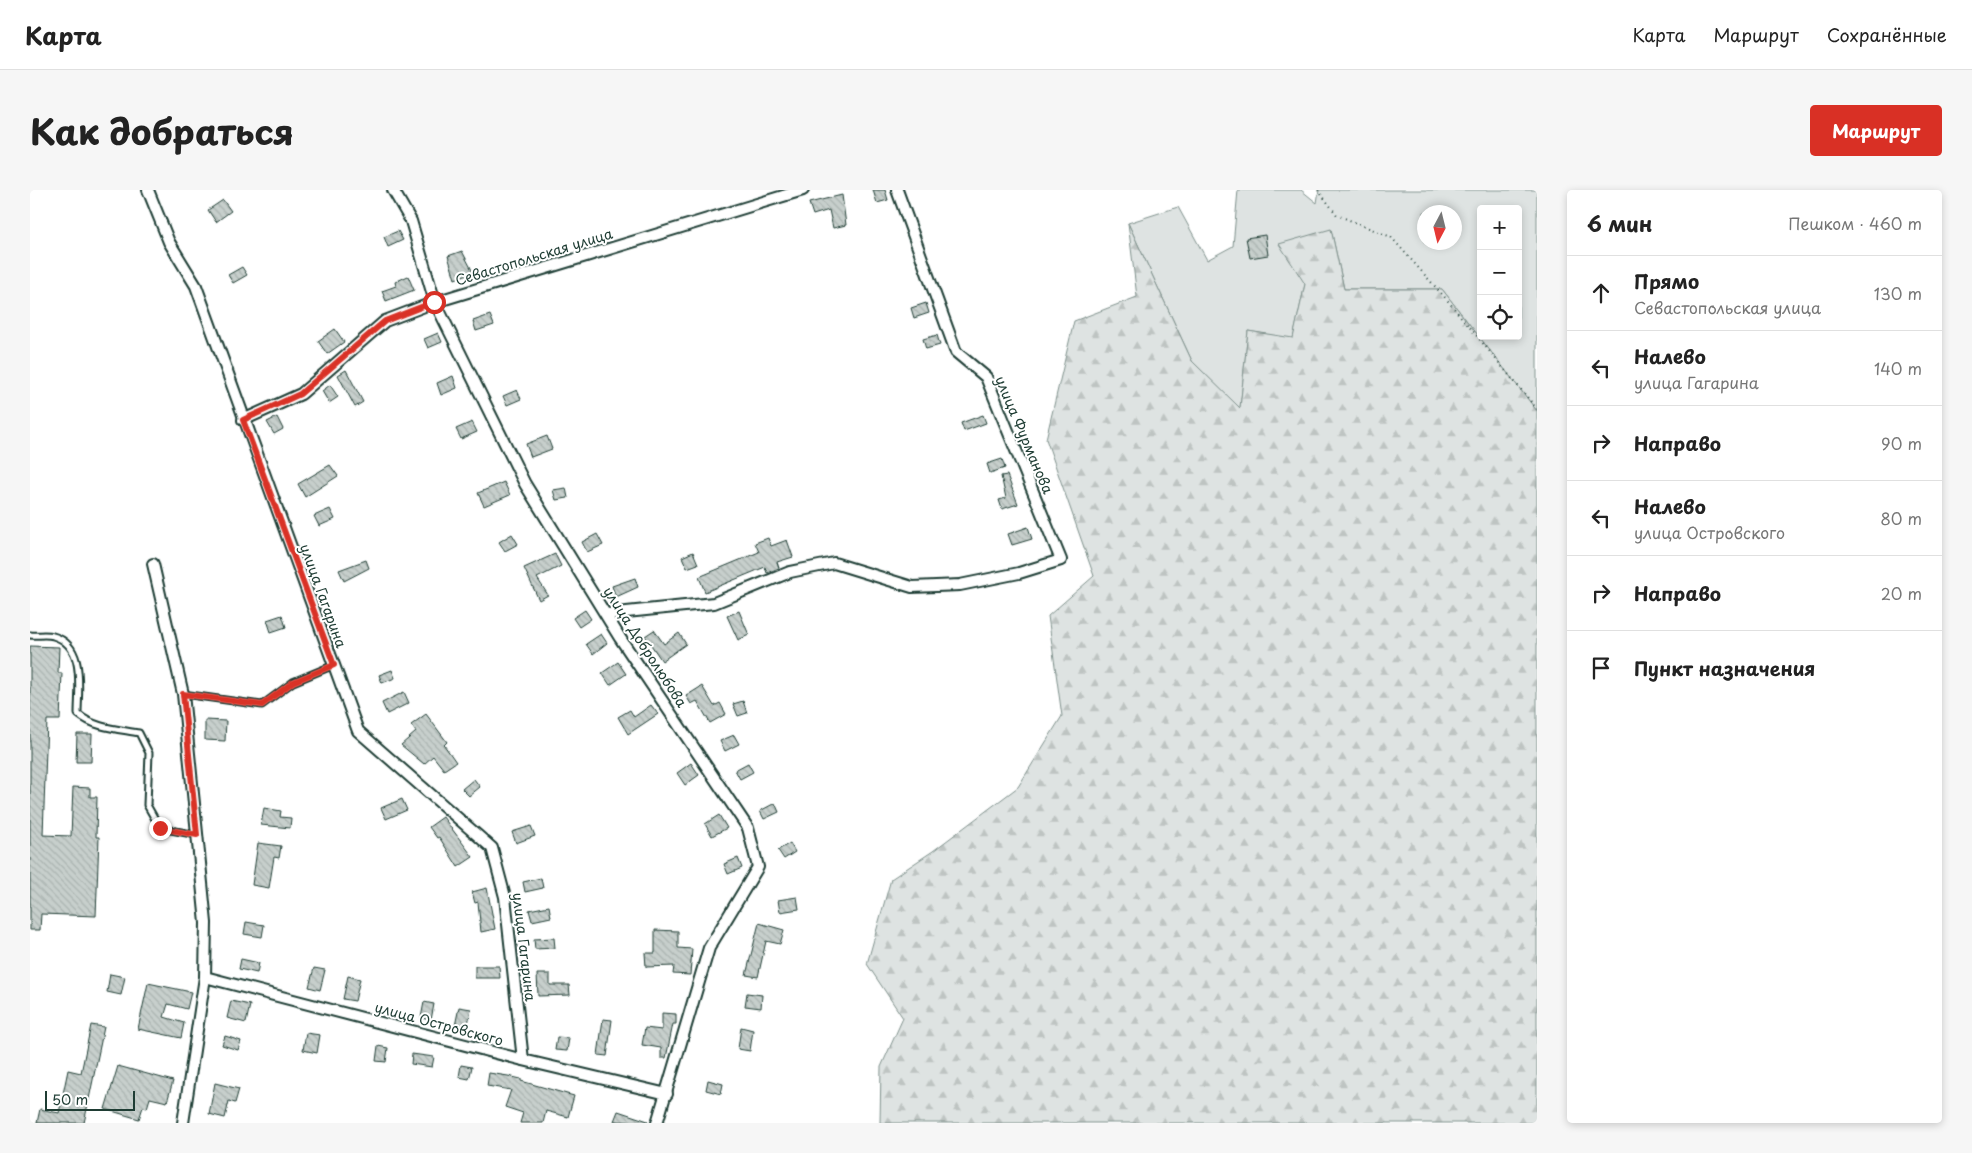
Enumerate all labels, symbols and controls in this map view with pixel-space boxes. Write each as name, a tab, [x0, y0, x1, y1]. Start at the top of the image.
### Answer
text: Карта	[25, 17, 102, 53]
text: Карта	[1633, 21, 1685, 48]
text: Маршрут	[1713, 21, 1799, 48]
text: Сохранённые	[1827, 21, 1947, 48]
text: Как добраться	[30, 104, 294, 157]
button: Маршрут	[1810, 105, 1942, 156]
north arrow	[1417, 205, 1462, 250]
map controls	[1477, 205, 1522, 340]
button: +	[1477, 205, 1522, 250]
text: 6 мин	[1587, 207, 1653, 239]
text: Пешком · 460 m	[1788, 211, 1922, 235]
street label: Севастопольская улица	[452, 222, 615, 291]
button: −	[1477, 250, 1522, 295]
text: Прямо	[1634, 267, 1699, 295]
icon: ahead	[1587, 279, 1615, 307]
text: 130 m	[1874, 281, 1922, 305]
route start	[423, 291, 446, 314]
button: locate	[1477, 295, 1522, 340]
text: Севастопольская улица	[1634, 295, 1821, 319]
text: Налево	[1634, 342, 1706, 370]
icon: left	[1587, 354, 1615, 382]
text: 140 m	[1874, 356, 1922, 380]
text: улица Гагарина	[1634, 370, 1759, 394]
street label: улица Фурманова	[990, 373, 1059, 497]
icon: right	[1587, 429, 1615, 457]
text: Направо	[1634, 429, 1721, 457]
text: 90 m	[1881, 431, 1922, 455]
text: Налево	[1634, 492, 1706, 520]
icon: left	[1587, 504, 1615, 532]
text: 80 m	[1880, 506, 1922, 530]
text: улица Островского	[1634, 520, 1785, 544]
street label: улица Гагарина	[295, 541, 352, 651]
icon: right	[1587, 579, 1615, 607]
text: Направо	[1634, 579, 1721, 607]
text: 20 m	[1881, 581, 1922, 605]
street label: улица Добролюбова	[598, 582, 693, 711]
icon: arrive	[1587, 654, 1615, 682]
text: Пункт назначения	[1634, 654, 1815, 682]
route end	[149, 817, 172, 840]
street label: улица Гагарина	[507, 891, 542, 1003]
street label: улица Островского	[373, 996, 506, 1051]
scale bar	[45, 1088, 135, 1111]
text: 50 m	[52, 1089, 88, 1110]

